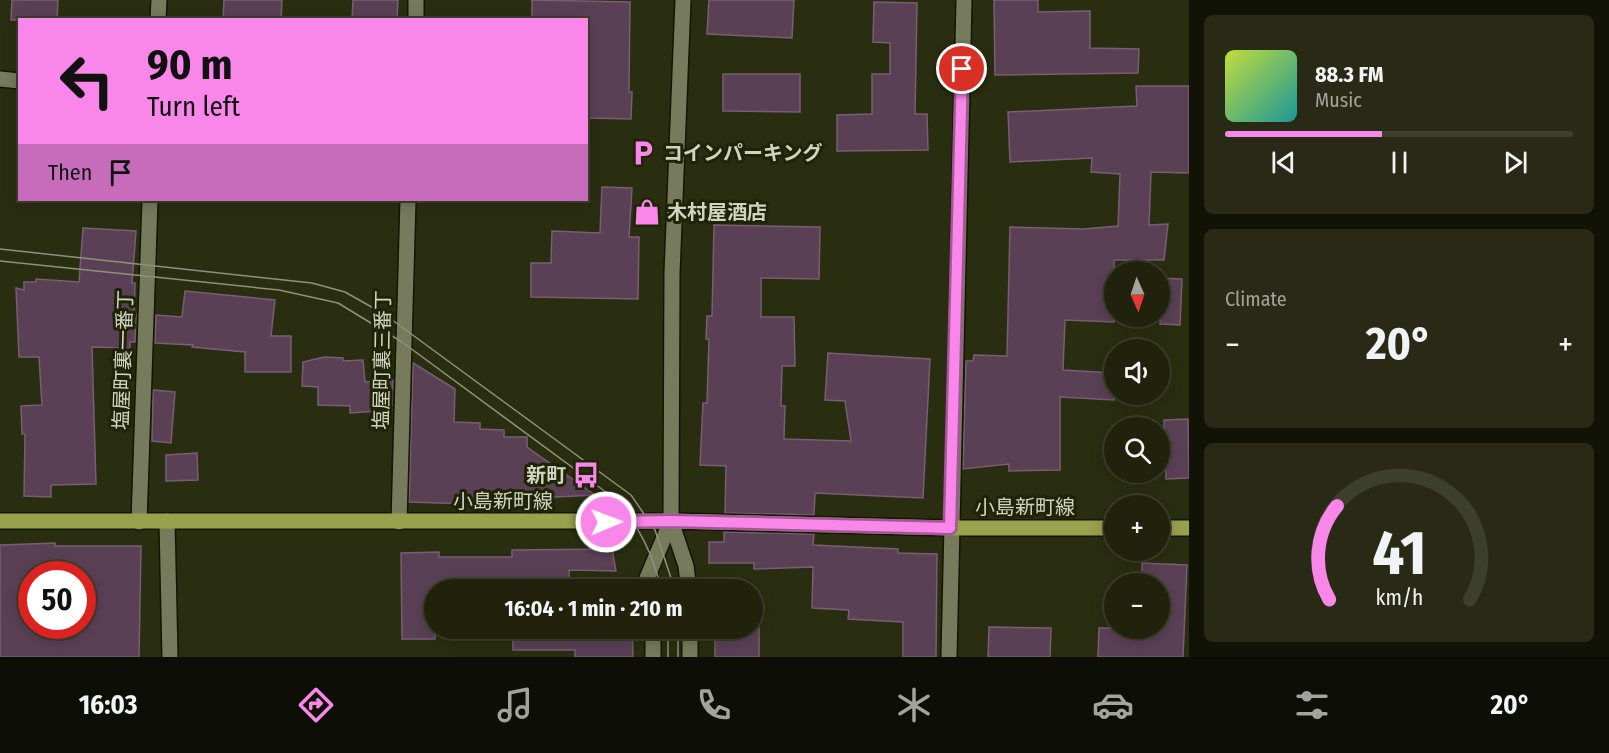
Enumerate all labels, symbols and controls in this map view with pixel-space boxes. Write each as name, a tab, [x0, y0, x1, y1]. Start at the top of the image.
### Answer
text: 90 m	[147, 40, 232, 90]
icon: left	[48, 42, 126, 120]
pin	[936, 43, 987, 94]
icon: arrive	[945, 52, 978, 85]
text: 88.3 FM	[1315, 61, 1384, 88]
text: Music	[1315, 88, 1362, 112]
text: Turn left	[147, 91, 240, 123]
parking icon: コインパーキング	[628, 138, 658, 168]
place label: コインパーキング	[663, 141, 822, 165]
icon: previous	[1267, 146, 1300, 179]
icon: pause	[1383, 146, 1416, 179]
icon: next	[1499, 146, 1532, 179]
icon: arrive	[104, 156, 137, 189]
text: Then	[48, 159, 92, 186]
shop icon: 木村屋酒店	[632, 197, 662, 227]
place label: 木村屋酒店	[667, 200, 767, 224]
north arrow	[1104, 261, 1170, 327]
map controls	[1104, 261, 1170, 639]
text: Climate	[1225, 287, 1287, 311]
street label: 塩屋町裏一番丁	[109, 290, 137, 430]
street label: 塩屋町裏三番丁	[369, 290, 395, 430]
text: 20°	[1366, 317, 1432, 371]
text: −	[1225, 325, 1240, 365]
text: +	[1558, 325, 1573, 365]
button: sound	[1104, 339, 1170, 405]
button: search	[1104, 417, 1170, 483]
bus stop icon: 新町	[571, 460, 601, 490]
place label: 新町	[526, 463, 566, 487]
street label: 小島新町線	[453, 489, 553, 513]
position arrow	[574, 490, 638, 554]
street label: 小島新町線	[975, 495, 1075, 519]
button: +	[1104, 495, 1170, 561]
text: 41	[1372, 516, 1426, 591]
speed limit sign: 50	[18, 561, 96, 639]
button: −	[1104, 573, 1170, 639]
text: km/h	[1375, 585, 1423, 611]
text: 16:04 · 1 min · 210 m	[505, 595, 682, 622]
icon: directions	[295, 684, 337, 726]
icon: music	[494, 684, 536, 726]
icon: phone	[693, 684, 735, 726]
icon: climate	[893, 684, 935, 726]
icon: car	[1092, 684, 1134, 726]
icon: filters	[1291, 684, 1333, 726]
text: 16:03	[79, 689, 138, 721]
text: 20°	[1490, 689, 1530, 721]

